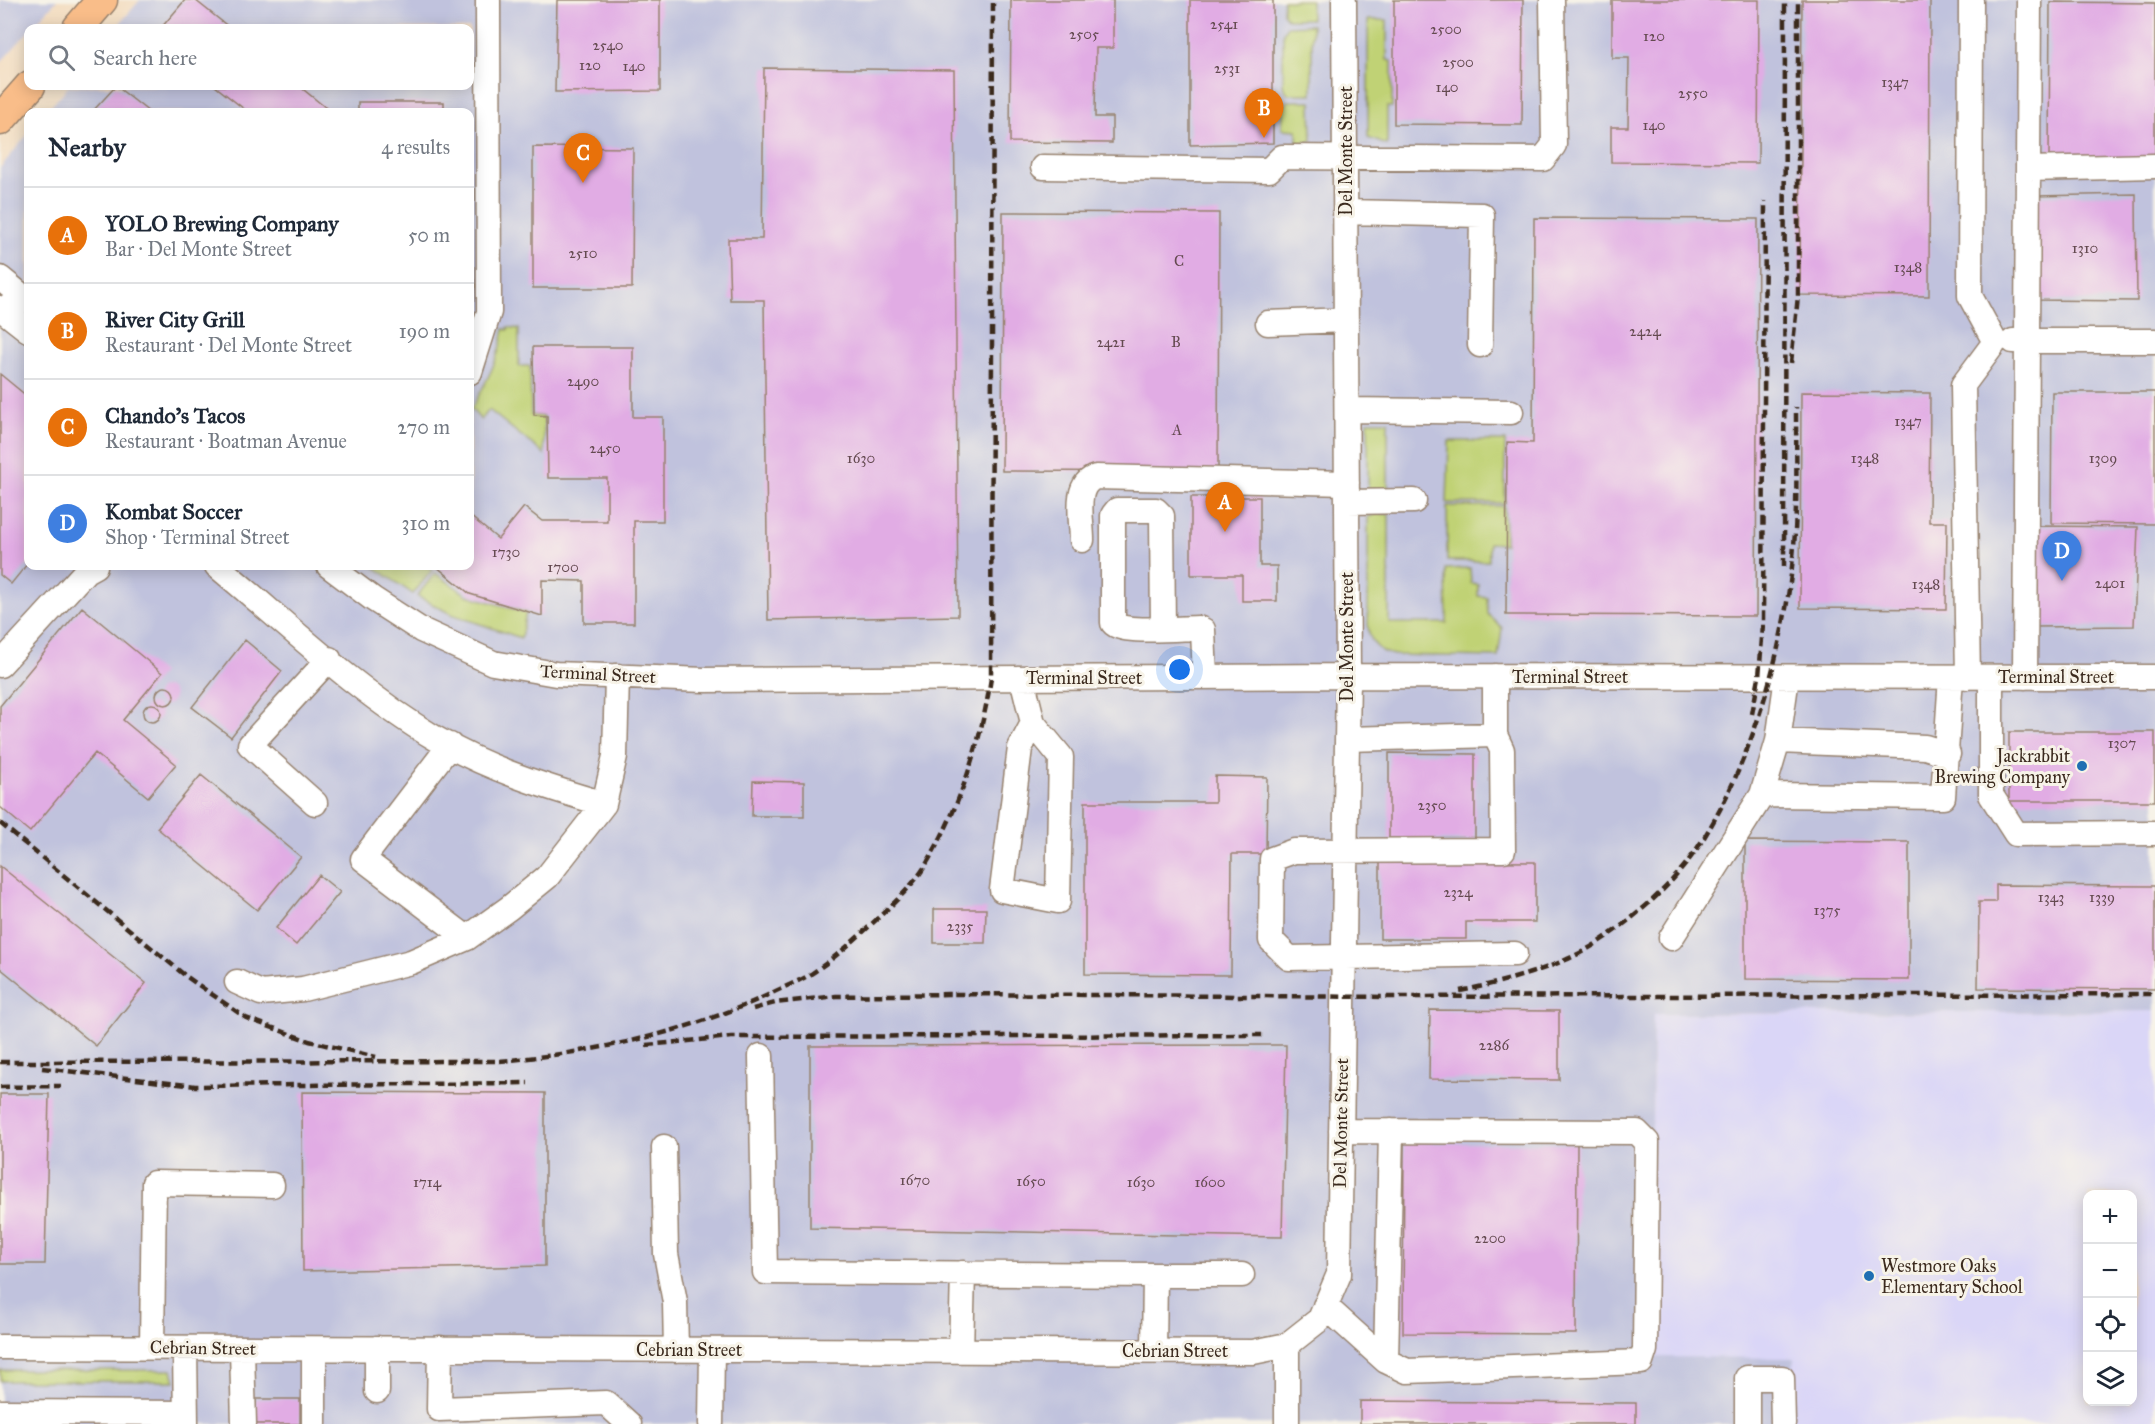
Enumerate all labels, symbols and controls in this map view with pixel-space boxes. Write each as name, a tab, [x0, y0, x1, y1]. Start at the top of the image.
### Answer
house number: 2541	[1210, 15, 1238, 33]
house number: 2500	[1430, 20, 1462, 38]
search box	[24, 24, 474, 90]
house number: 2505	[1069, 25, 1099, 43]
house number: 120	[1643, 27, 1665, 45]
house number: 2540	[593, 36, 623, 54]
icon: search	[45, 41, 78, 74]
text: Search here	[93, 44, 197, 71]
house number: 2500	[1442, 53, 1474, 71]
house number: 120	[579, 56, 601, 74]
house number: 140	[622, 57, 646, 75]
house number: 2531	[1214, 59, 1240, 77]
house number: 1347	[1881, 73, 1909, 91]
house number: 140	[1435, 78, 1459, 96]
house number: 2550	[1678, 84, 1708, 102]
street label: Del Monte Street	[1335, 85, 1357, 216]
pin: B	[1244, 88, 1284, 138]
house number: 140	[1642, 116, 1666, 134]
text: Nearby	[48, 131, 126, 163]
pin: C	[564, 134, 602, 183]
text: 4 results	[381, 135, 450, 159]
text: YOLO Brewing Company	[105, 210, 339, 237]
text: A	[61, 223, 74, 247]
text: 50 m	[408, 223, 450, 247]
text: Bar · Del Monte Street	[105, 237, 292, 261]
house number: 1310	[2072, 239, 2098, 257]
house number: 2510	[569, 244, 597, 262]
house number: C	[1174, 252, 1184, 270]
house number: 1348	[1894, 258, 1922, 276]
text: River City Grill	[105, 306, 245, 333]
text: B	[61, 319, 74, 343]
text: 190 m	[399, 319, 450, 343]
house number: 2424	[1629, 322, 1661, 340]
text: Restaurant · Del Monte Street	[105, 333, 352, 357]
house number: 2421	[1096, 333, 1126, 351]
house number: B	[1171, 333, 1181, 351]
house number: 2490	[567, 372, 599, 390]
text: Chando's Tacos	[105, 402, 245, 429]
house number: 1347	[1894, 412, 1922, 430]
text: C	[61, 415, 74, 439]
text: 270 m	[397, 415, 450, 439]
house number: A	[1171, 421, 1182, 439]
text: Restaurant · Boatman Avenue	[105, 429, 347, 453]
house number: 2450	[589, 439, 621, 457]
house number: 1630	[847, 449, 875, 467]
house number: 1348	[1851, 449, 1879, 467]
house number: 1309	[2089, 449, 2117, 467]
pin: A	[1206, 482, 1244, 532]
text: Kombat Soccer	[105, 498, 242, 525]
text: D	[60, 511, 75, 535]
text: 310 m	[401, 511, 450, 535]
text: Shop · Terminal Street	[105, 525, 290, 549]
pin: D	[2042, 532, 2082, 581]
house number: 1730	[492, 543, 520, 561]
house number: 1700	[547, 558, 579, 576]
street label: Del Monte Street	[1336, 571, 1358, 702]
house number: 2401	[2095, 574, 2125, 592]
house number: 1348	[1912, 575, 1940, 593]
your location	[1165, 655, 1194, 684]
street label: Terminal Street	[540, 660, 657, 688]
street label: Terminal Street	[1512, 666, 1629, 688]
street label: Terminal Street	[1998, 666, 2115, 688]
street label: Terminal Street	[1026, 667, 1143, 689]
house number: 1307	[2108, 734, 2136, 752]
place label: Jackrabbit Brewing Company	[1934, 745, 2071, 789]
marker: Jackrabbit Brewing Company	[2075, 759, 2089, 773]
house number: 2350	[1417, 796, 1447, 814]
house number: 2324	[1443, 883, 1473, 901]
house number: 1343	[2038, 888, 2064, 906]
house number: 1339	[2089, 888, 2115, 906]
house number: 1375	[1814, 901, 1840, 919]
house number: 2335	[947, 917, 973, 935]
house number: 2286	[1479, 1036, 1511, 1054]
street label: Del Monte Street	[1329, 1057, 1353, 1188]
house number: 1670	[900, 1171, 930, 1189]
house number: 1650	[1016, 1172, 1046, 1190]
house number: 1714	[413, 1173, 442, 1191]
house number: 1630	[1127, 1173, 1155, 1191]
house number: 1600	[1194, 1173, 1226, 1191]
map controls	[2083, 1190, 2137, 1406]
button: +	[2083, 1190, 2137, 1244]
house number: 2200	[1474, 1229, 1506, 1247]
button: −	[2083, 1244, 2137, 1298]
place label: Westmore Oaks Elementary School	[1881, 1255, 2023, 1298]
marker: Westmore Oaks Elementary School	[1862, 1269, 1876, 1283]
button: locate	[2083, 1298, 2137, 1352]
street label: Cebrian Street	[150, 1336, 257, 1360]
street label: Cebrian Street	[636, 1339, 743, 1361]
street label: Cebrian Street	[1122, 1340, 1229, 1362]
button: layers	[2083, 1352, 2137, 1406]

